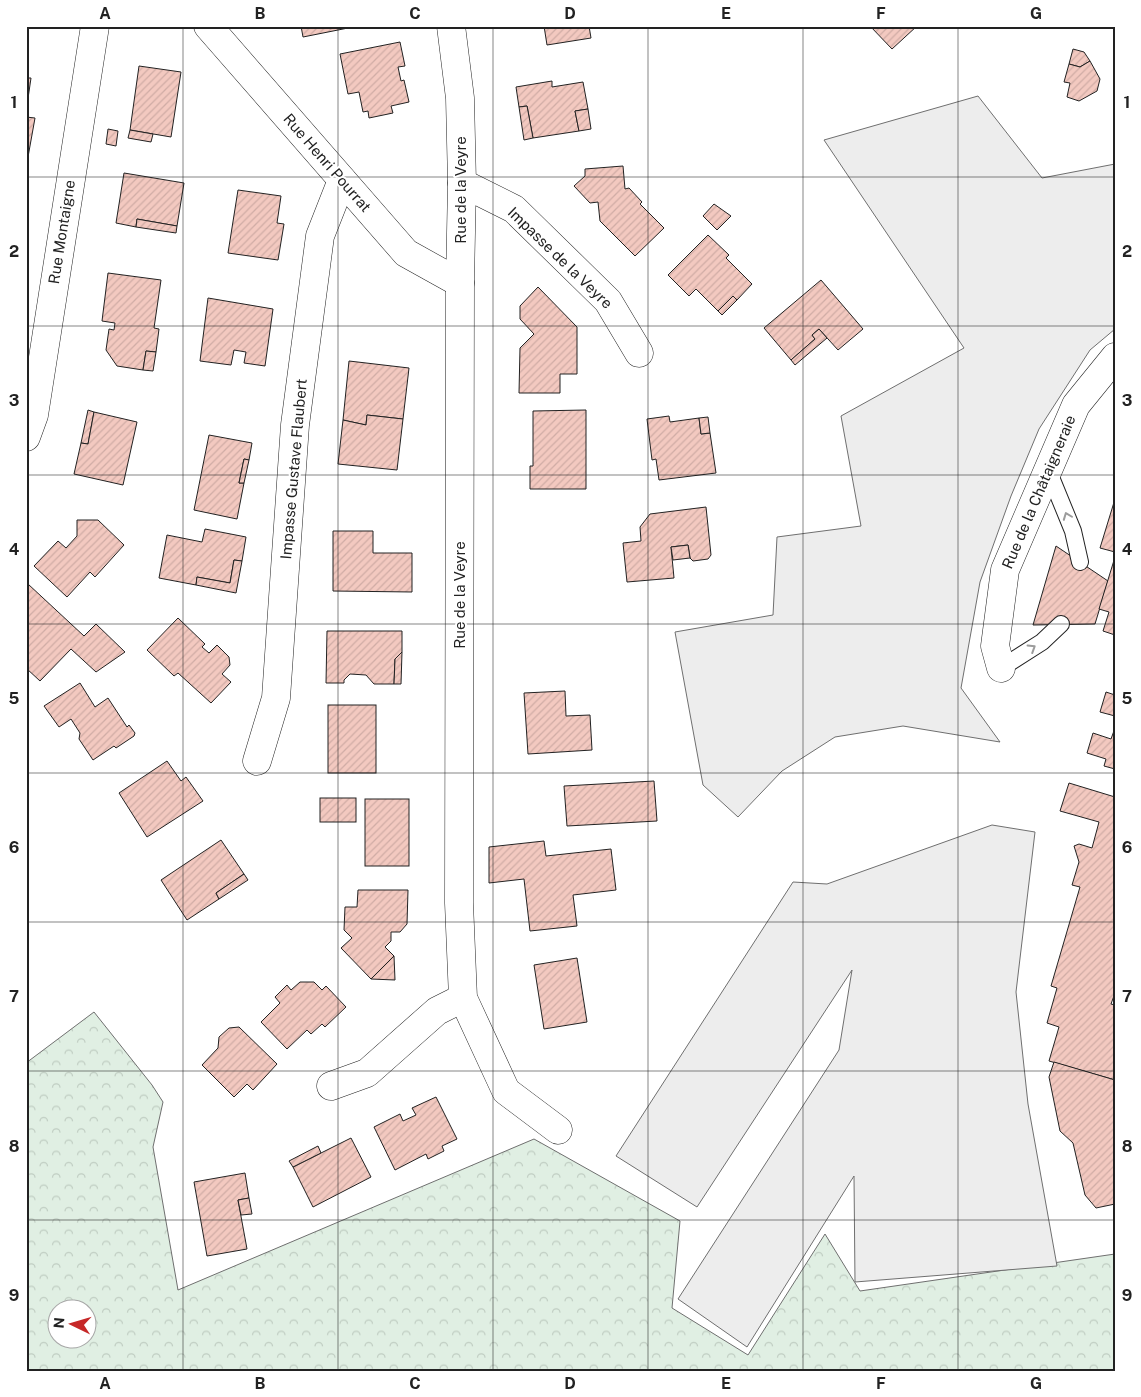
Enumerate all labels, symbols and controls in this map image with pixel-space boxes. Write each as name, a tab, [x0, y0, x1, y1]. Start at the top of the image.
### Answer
text: A	[99, 4, 111, 23]
text: B	[255, 4, 266, 23]
text: C	[409, 4, 421, 23]
text: D	[564, 4, 576, 23]
text: E	[721, 4, 731, 23]
text: F	[876, 4, 886, 23]
text: G	[1030, 4, 1042, 23]
text: 1	[11, 93, 17, 112]
text: 1	[1124, 93, 1130, 112]
street label: Rue Henri Pourrat	[280, 110, 375, 215]
street label: Rue de la Veyre	[452, 136, 469, 244]
street label: Rue Montaigne	[45, 179, 78, 285]
street label: Impasse de la Veyre	[505, 203, 616, 312]
text: 2	[9, 242, 19, 261]
text: 2	[1122, 242, 1132, 261]
street label: Impasse Gustave Flaubert	[277, 378, 310, 560]
text: 3	[9, 391, 19, 410]
text: 3	[1122, 391, 1132, 410]
street label: Rue de la Châtaigneraie	[998, 412, 1079, 571]
one-way arrow	[1063, 512, 1073, 520]
text: 4	[9, 540, 20, 559]
text: 4	[1122, 540, 1133, 559]
street label: Rue de la Veyre	[451, 541, 468, 649]
one-way arrow	[1027, 645, 1036, 655]
text: 5	[9, 689, 20, 708]
text: 5	[1122, 689, 1133, 708]
text: 6	[9, 838, 19, 857]
text: 6	[1122, 838, 1132, 857]
text: 7	[9, 987, 19, 1006]
text: 7	[1122, 987, 1132, 1006]
text: 8	[9, 1137, 20, 1156]
text: 8	[1122, 1137, 1133, 1156]
text: 9	[9, 1286, 19, 1305]
text: 9	[1122, 1286, 1132, 1305]
north arrow	[48, 1300, 98, 1350]
text: N	[51, 1317, 67, 1329]
text: A	[99, 1374, 111, 1393]
text: B	[255, 1374, 266, 1393]
text: C	[409, 1374, 421, 1393]
text: D	[564, 1374, 576, 1393]
text: E	[721, 1374, 731, 1393]
text: F	[876, 1374, 886, 1393]
text: G	[1030, 1374, 1042, 1393]

